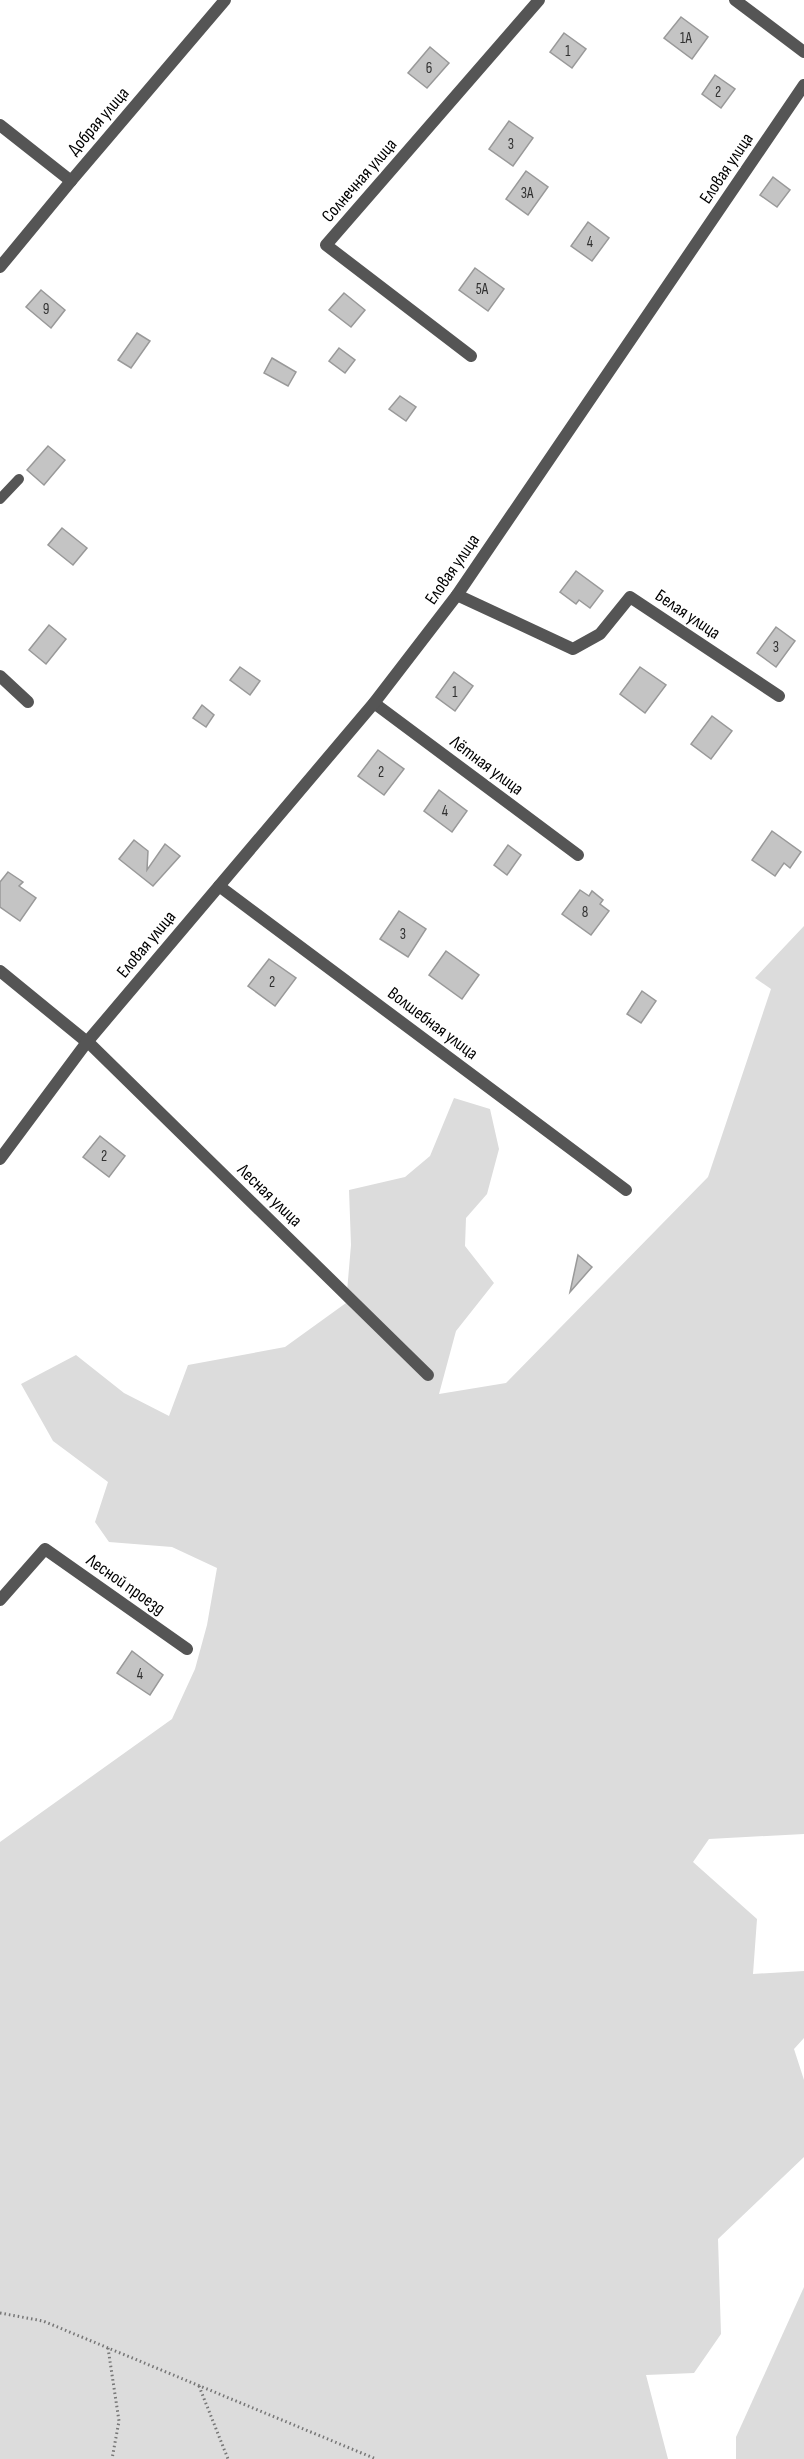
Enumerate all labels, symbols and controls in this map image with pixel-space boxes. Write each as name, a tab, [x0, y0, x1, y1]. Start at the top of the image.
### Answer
house number: 1А	[680, 29, 693, 48]
house number: 1	[565, 42, 571, 61]
house number: 6	[426, 59, 432, 78]
street label: Добрая улица	[63, 83, 134, 160]
house number: 2	[715, 83, 721, 102]
street label: Еловая улица	[695, 129, 758, 208]
street label: Солнечная улица	[317, 134, 401, 226]
house number: 3	[508, 135, 514, 154]
house number: 3А	[521, 184, 534, 203]
house number: 4	[587, 233, 593, 252]
house number: 5А	[476, 280, 489, 299]
house number: 9	[43, 300, 49, 319]
street label: Еловая улица	[421, 530, 484, 608]
street label: Белая улица	[651, 585, 724, 644]
house number: 3	[773, 638, 779, 657]
house number: 1	[452, 683, 458, 702]
street label: Лётная улица	[445, 730, 527, 800]
house number: 2	[378, 763, 384, 782]
house number: 4	[442, 802, 448, 821]
house number: 8	[582, 903, 588, 922]
street label: Еловая улица	[112, 907, 180, 982]
house number: 3	[400, 925, 406, 944]
house number: 2	[269, 973, 275, 992]
street label: Волшебная улица	[384, 983, 482, 1064]
house number: 2	[101, 1147, 107, 1166]
street label: Лесная улица	[232, 1159, 306, 1231]
street label: Лесной проезд	[81, 1549, 169, 1619]
house number: 4	[137, 1665, 143, 1684]

